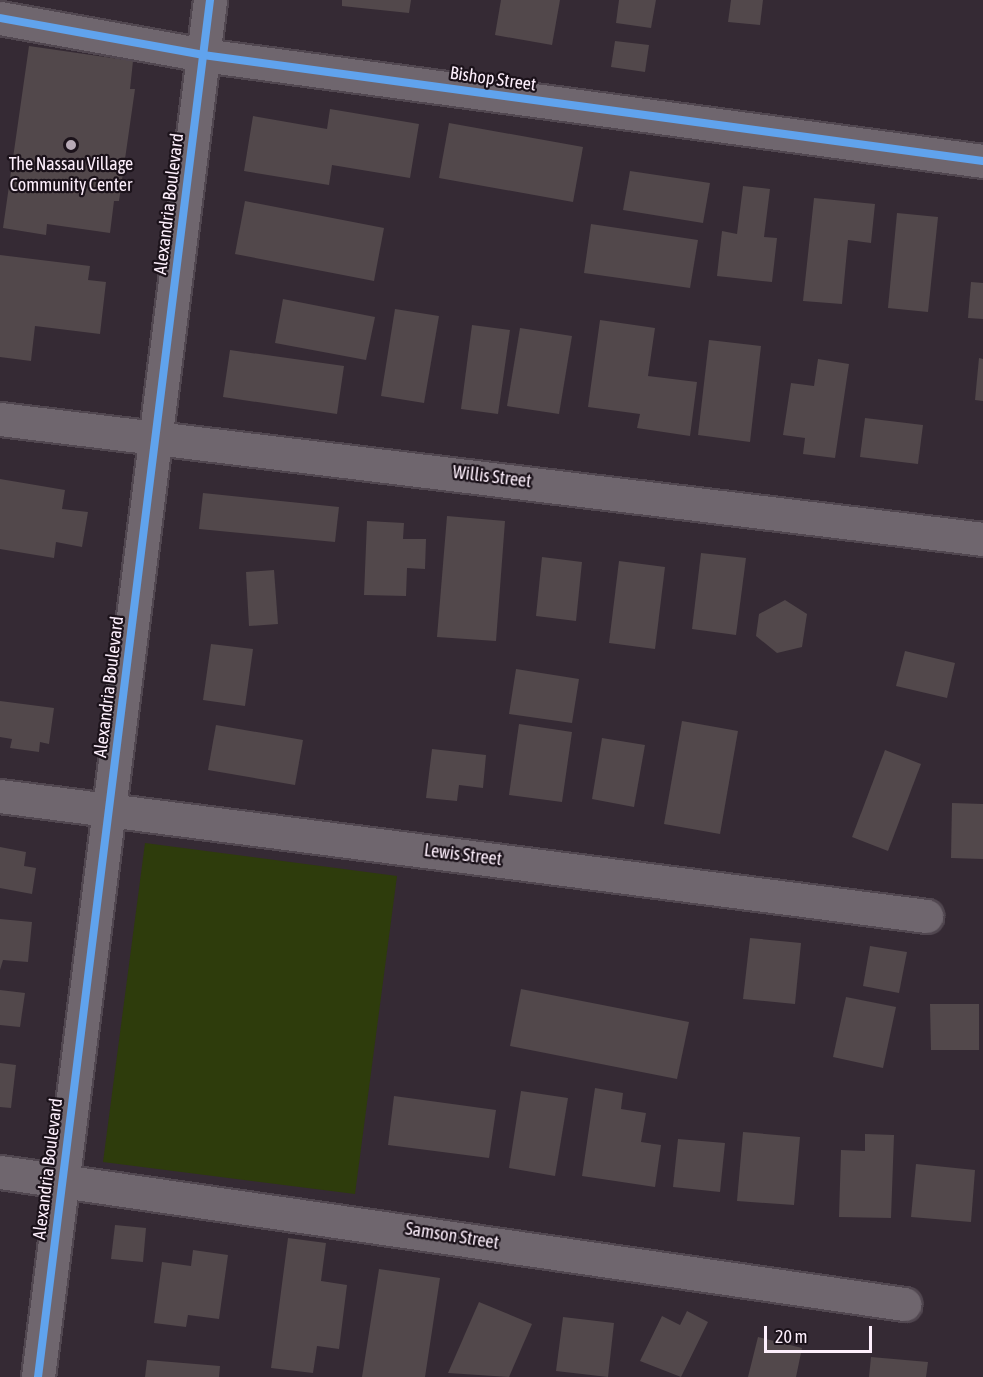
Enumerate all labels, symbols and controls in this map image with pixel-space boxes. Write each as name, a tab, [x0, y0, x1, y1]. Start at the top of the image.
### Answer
street label: Bishop Street	[449, 62, 537, 96]
street label: Alexandria Boulevard	[150, 132, 188, 276]
marker: The Nassau Village Community Center	[64, 138, 78, 152]
place label: The Nassau Village Community Center	[9, 154, 133, 196]
street label: Willis Street	[451, 461, 533, 493]
street label: Alexandria Boulevard	[90, 615, 128, 759]
street label: Lewis Street	[423, 840, 503, 870]
street label: Alexandria Boulevard	[29, 1097, 67, 1241]
street label: Samson Street	[404, 1218, 500, 1254]
scale bar	[767, 1314, 875, 1352]
text: 20 m	[775, 1326, 807, 1347]

